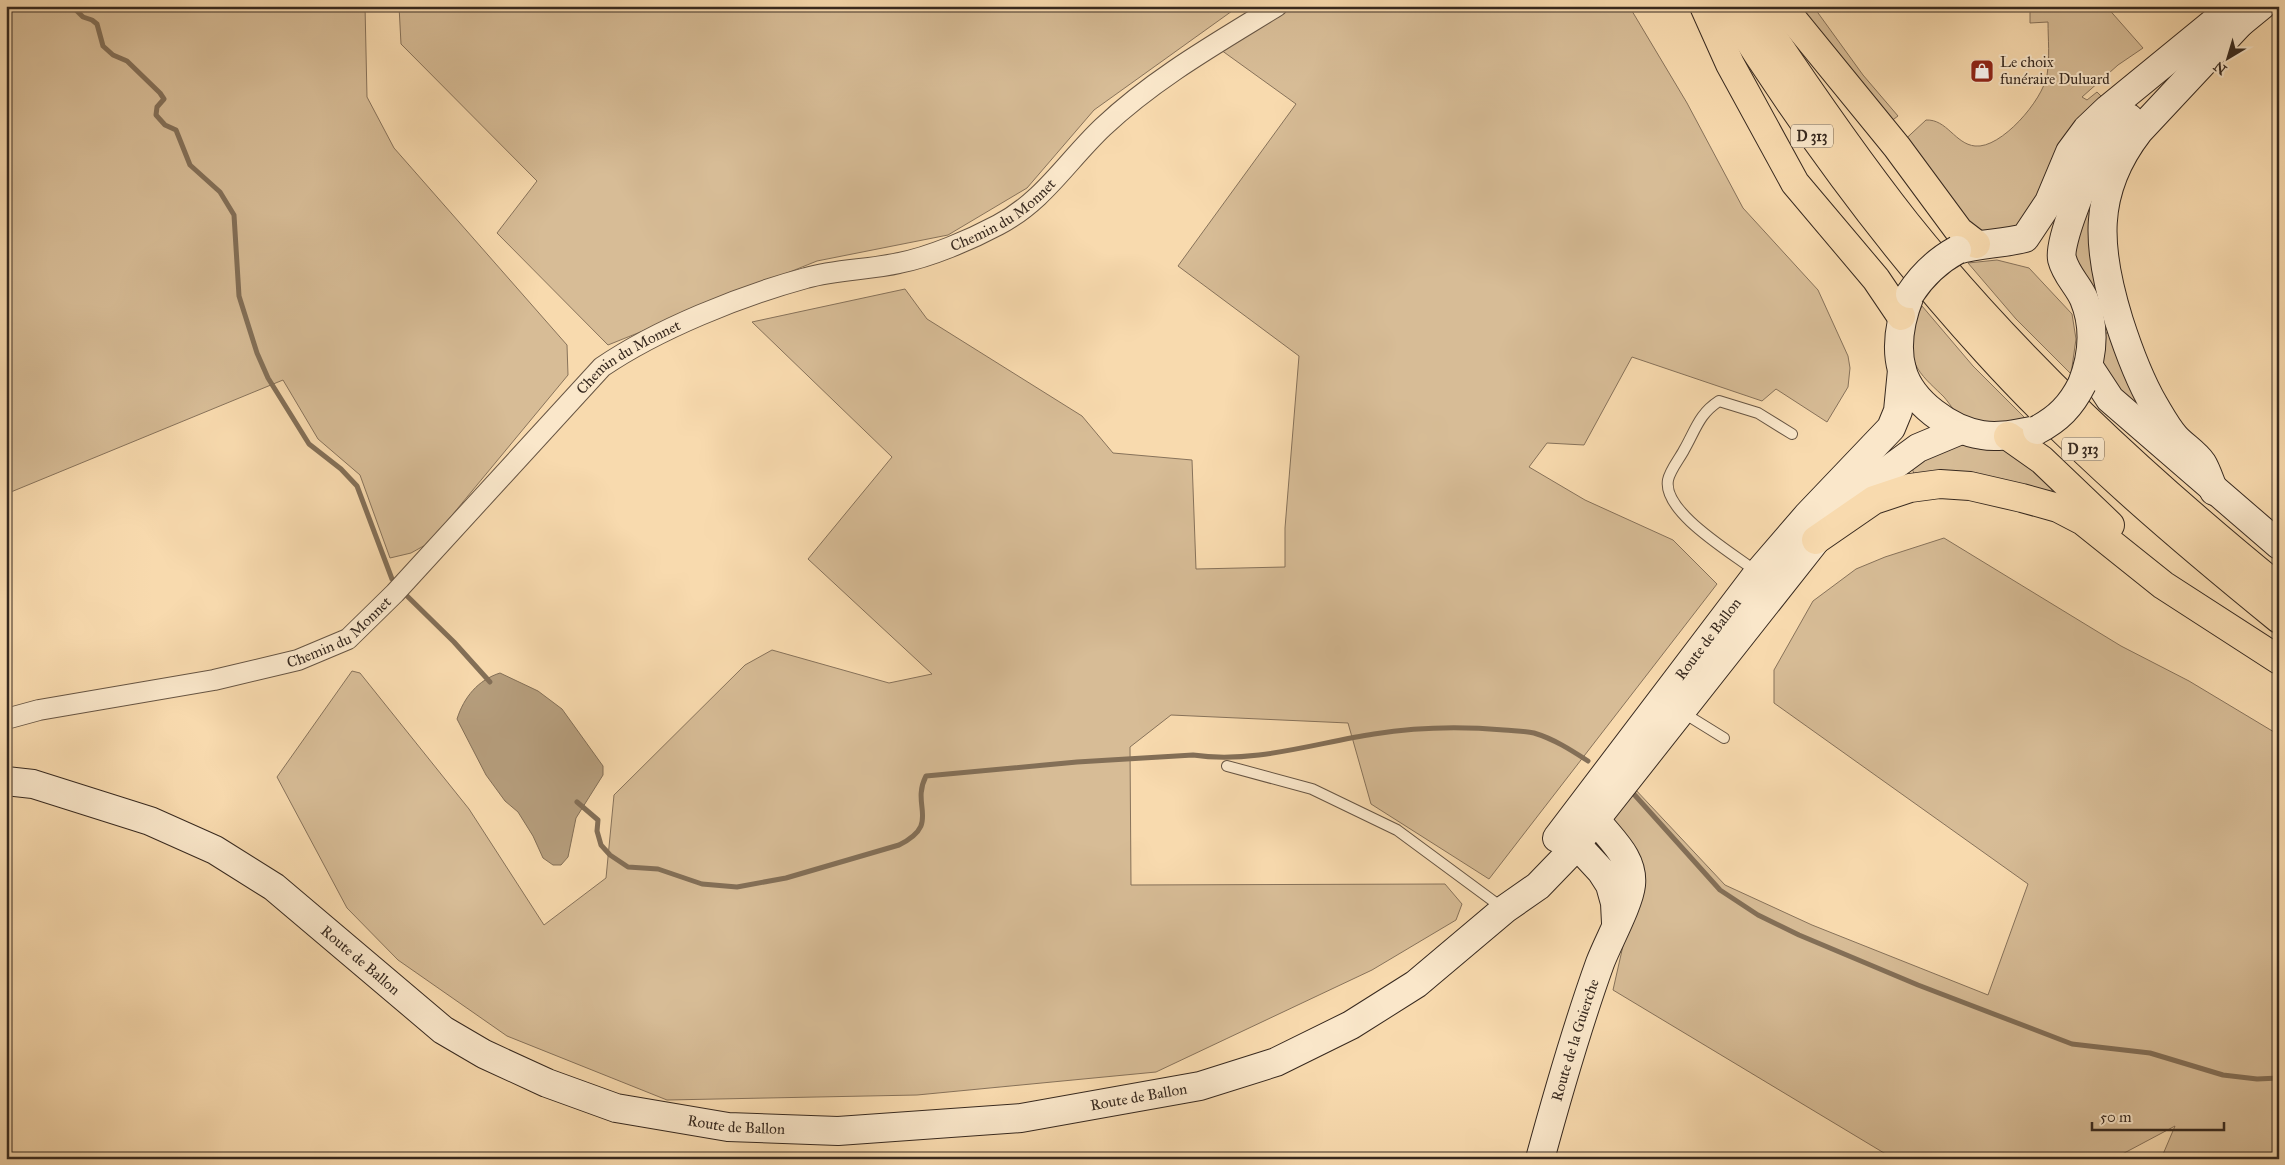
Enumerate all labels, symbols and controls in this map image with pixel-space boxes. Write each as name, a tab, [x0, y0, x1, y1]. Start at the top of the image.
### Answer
north arrow	[2202, 32, 2252, 82]
place label: Le choix funéraire Duluard	[2000, 53, 2110, 88]
text: N	[2210, 57, 2230, 78]
shop icon: Le choix funéraire Duluard	[1969, 58, 1995, 84]
road number: D 313	[1791, 124, 1833, 148]
street label: Chemin du Monnet	[948, 175, 1060, 255]
street label: Chemin du Monnet	[573, 316, 684, 398]
road number: D 313	[2062, 438, 2104, 460]
street label: Chemin du Monnet	[285, 592, 395, 671]
street label: Route de Ballon	[1671, 594, 1745, 683]
street label: Route de Ballon	[317, 922, 404, 999]
street label: Route de la Guierche	[1548, 976, 1603, 1103]
street label: Route de Ballon	[1089, 1079, 1189, 1114]
scale bar	[2092, 1100, 2225, 1132]
text: 50 m	[2100, 1108, 2132, 1126]
street label: Route de Ballon	[686, 1111, 785, 1138]

